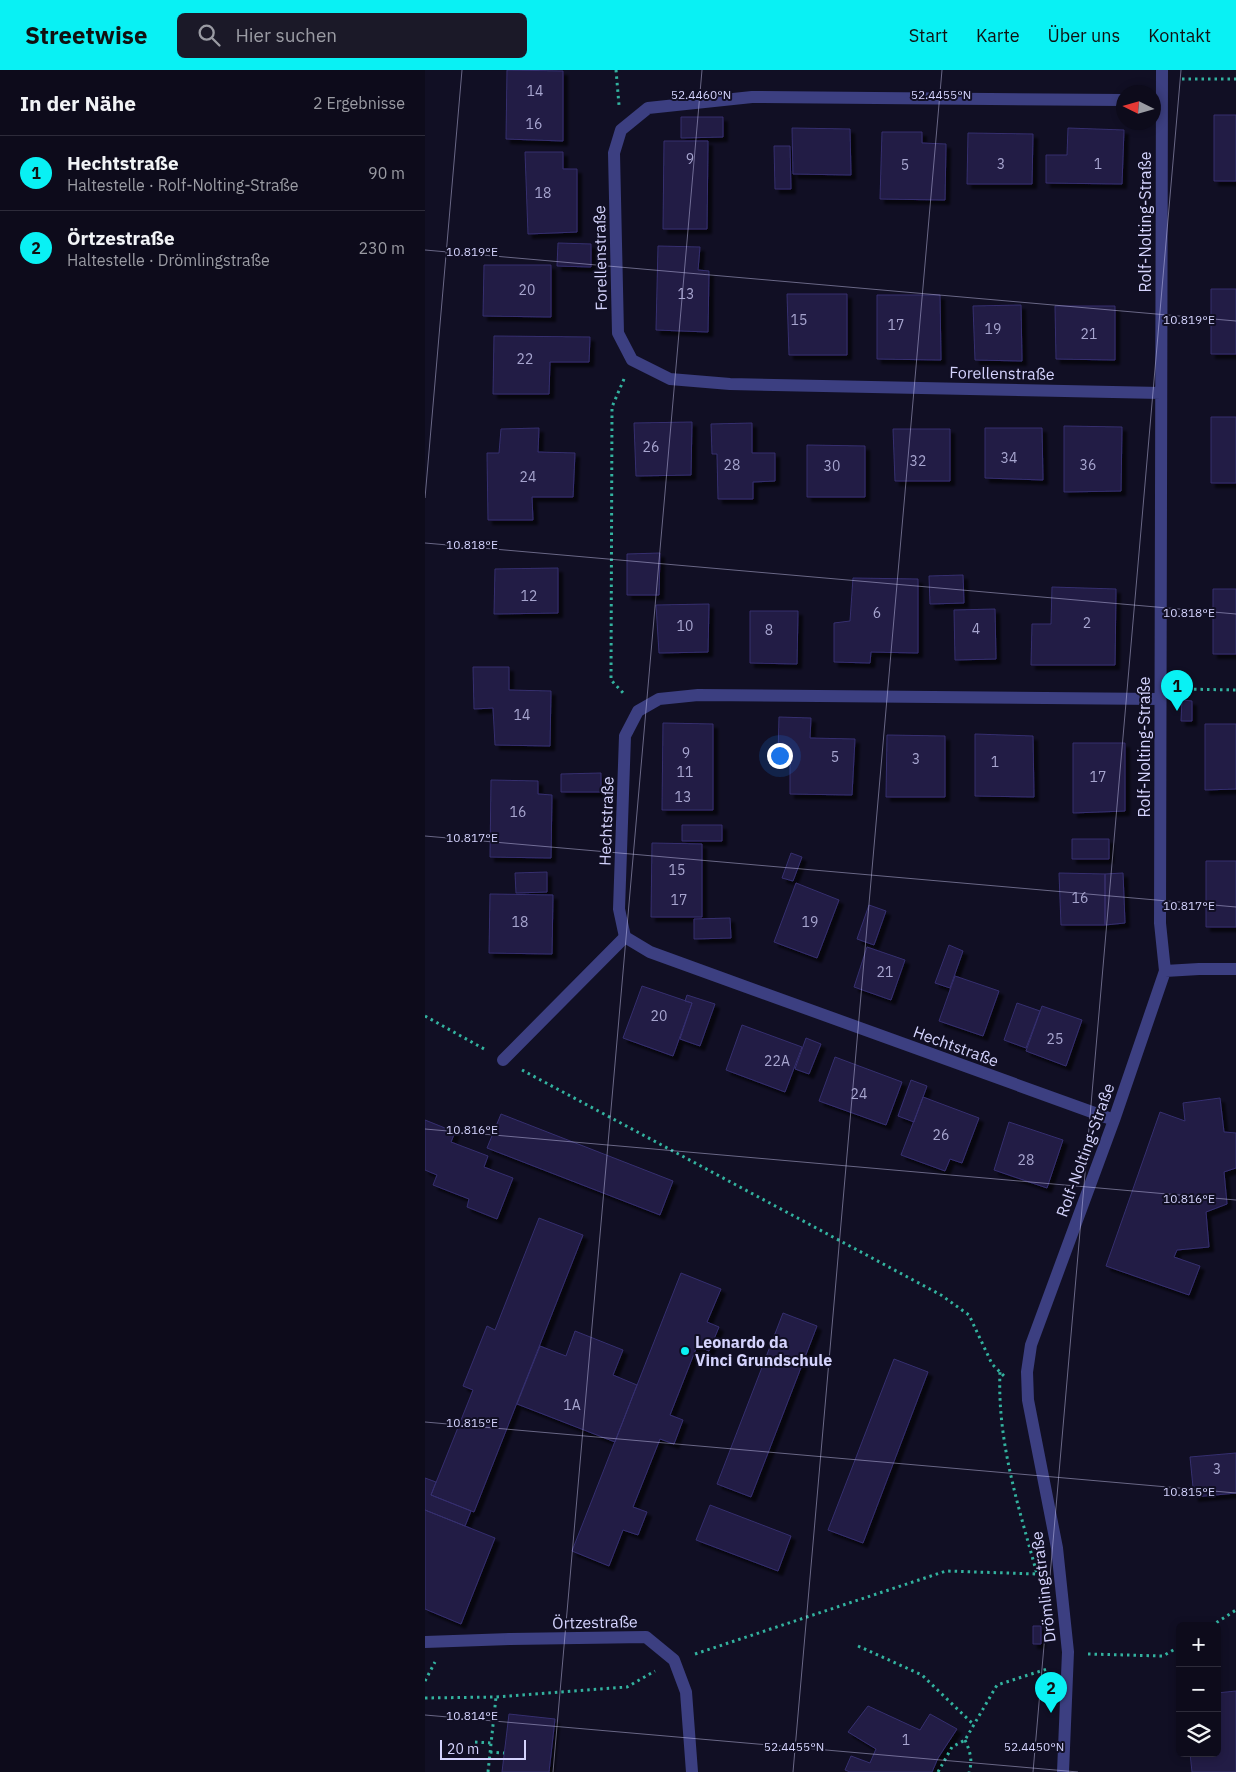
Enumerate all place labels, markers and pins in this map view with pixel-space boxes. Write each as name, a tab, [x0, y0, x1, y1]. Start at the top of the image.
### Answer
pin: 1	[1161, 670, 1193, 711]
place label: Leonardo da Vinci Grundschule	[695, 1332, 832, 1370]
marker: Leonardo da Vinci Grundschule	[679, 1345, 691, 1357]
pin: 2	[1035, 1672, 1067, 1713]

